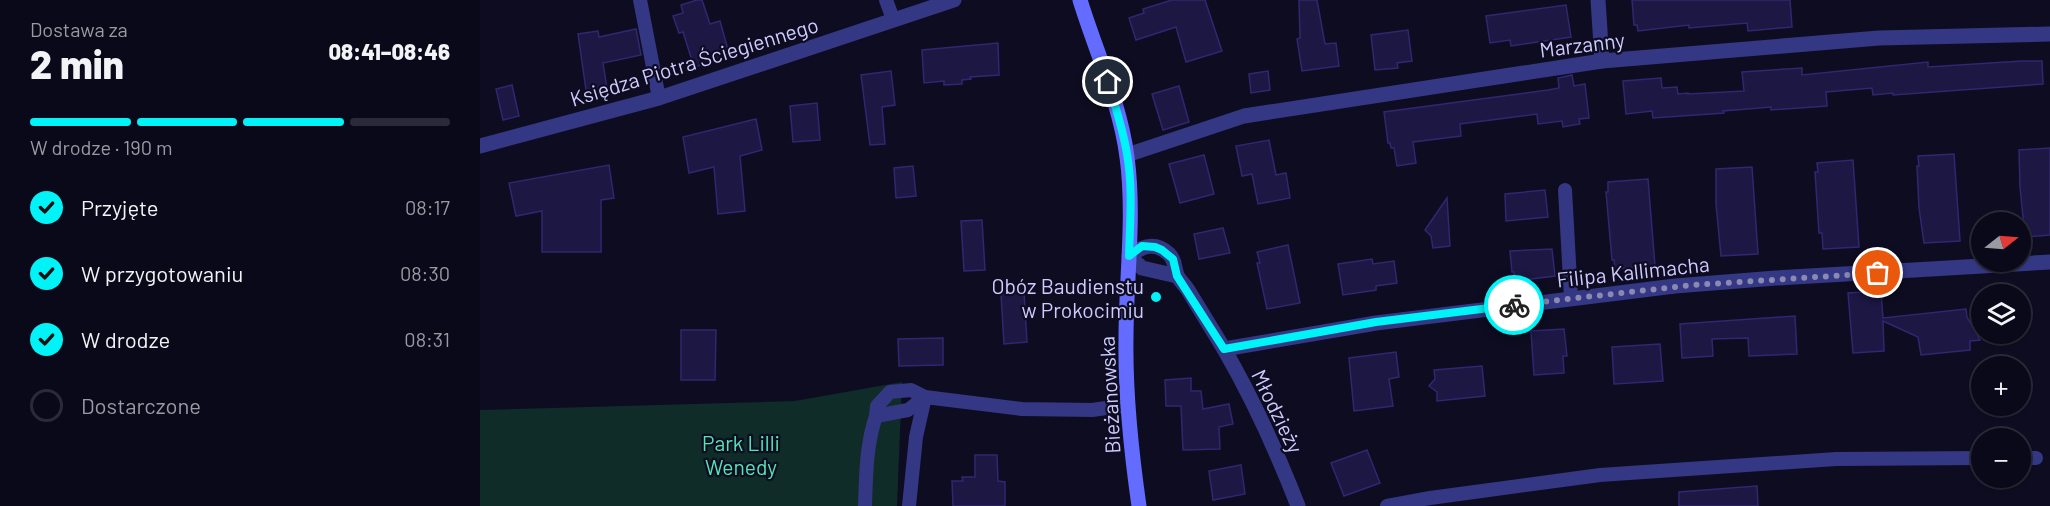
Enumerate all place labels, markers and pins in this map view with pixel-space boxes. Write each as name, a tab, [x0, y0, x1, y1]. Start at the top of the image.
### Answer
pin	[1082, 56, 1133, 107]
pin	[1852, 247, 1903, 298]
place label: Obóz Baudienstu w Prokocimiu	[991, 273, 1144, 322]
marker: Obóz Baudienstu w Prokocimiu	[1149, 290, 1163, 304]

